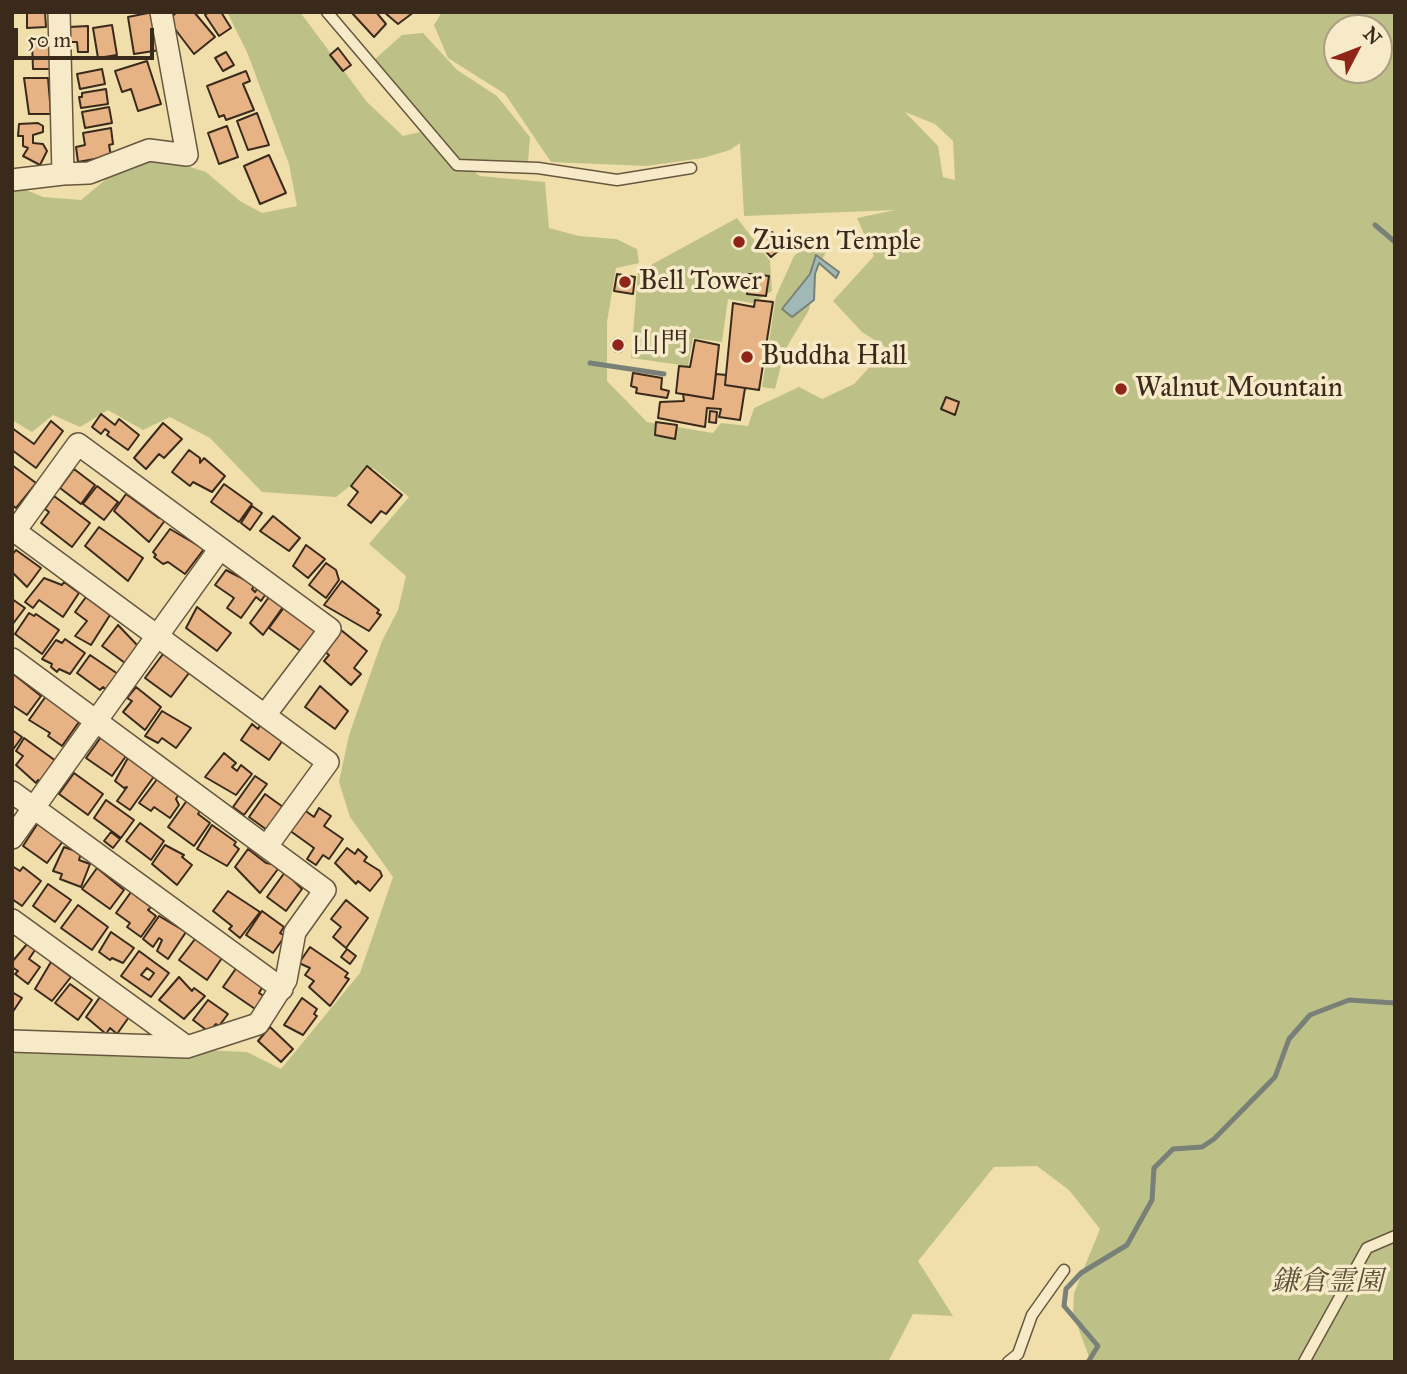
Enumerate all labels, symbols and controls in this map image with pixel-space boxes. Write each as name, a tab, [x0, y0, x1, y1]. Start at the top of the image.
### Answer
scale bar	[18, 14, 158, 58]
north arrow	[1323, 14, 1393, 84]
text: N	[1359, 22, 1386, 50]
text: 50 m	[27, 27, 71, 53]
place label: Zuisen Temple	[753, 225, 921, 259]
marker: Zuisen Temple	[731, 234, 747, 250]
place label: Bell Tower	[639, 265, 762, 299]
marker: Bell Tower	[617, 274, 633, 290]
place label: 山門	[632, 328, 688, 362]
marker: 山門	[610, 337, 626, 353]
place label: Buddha Hall	[761, 340, 907, 374]
marker: Buddha Hall	[739, 349, 755, 365]
place label: Walnut Mountain	[1135, 372, 1343, 406]
marker: Walnut Mountain	[1113, 381, 1129, 397]
park label: 鎌倉霊園	[1271, 1266, 1383, 1300]

